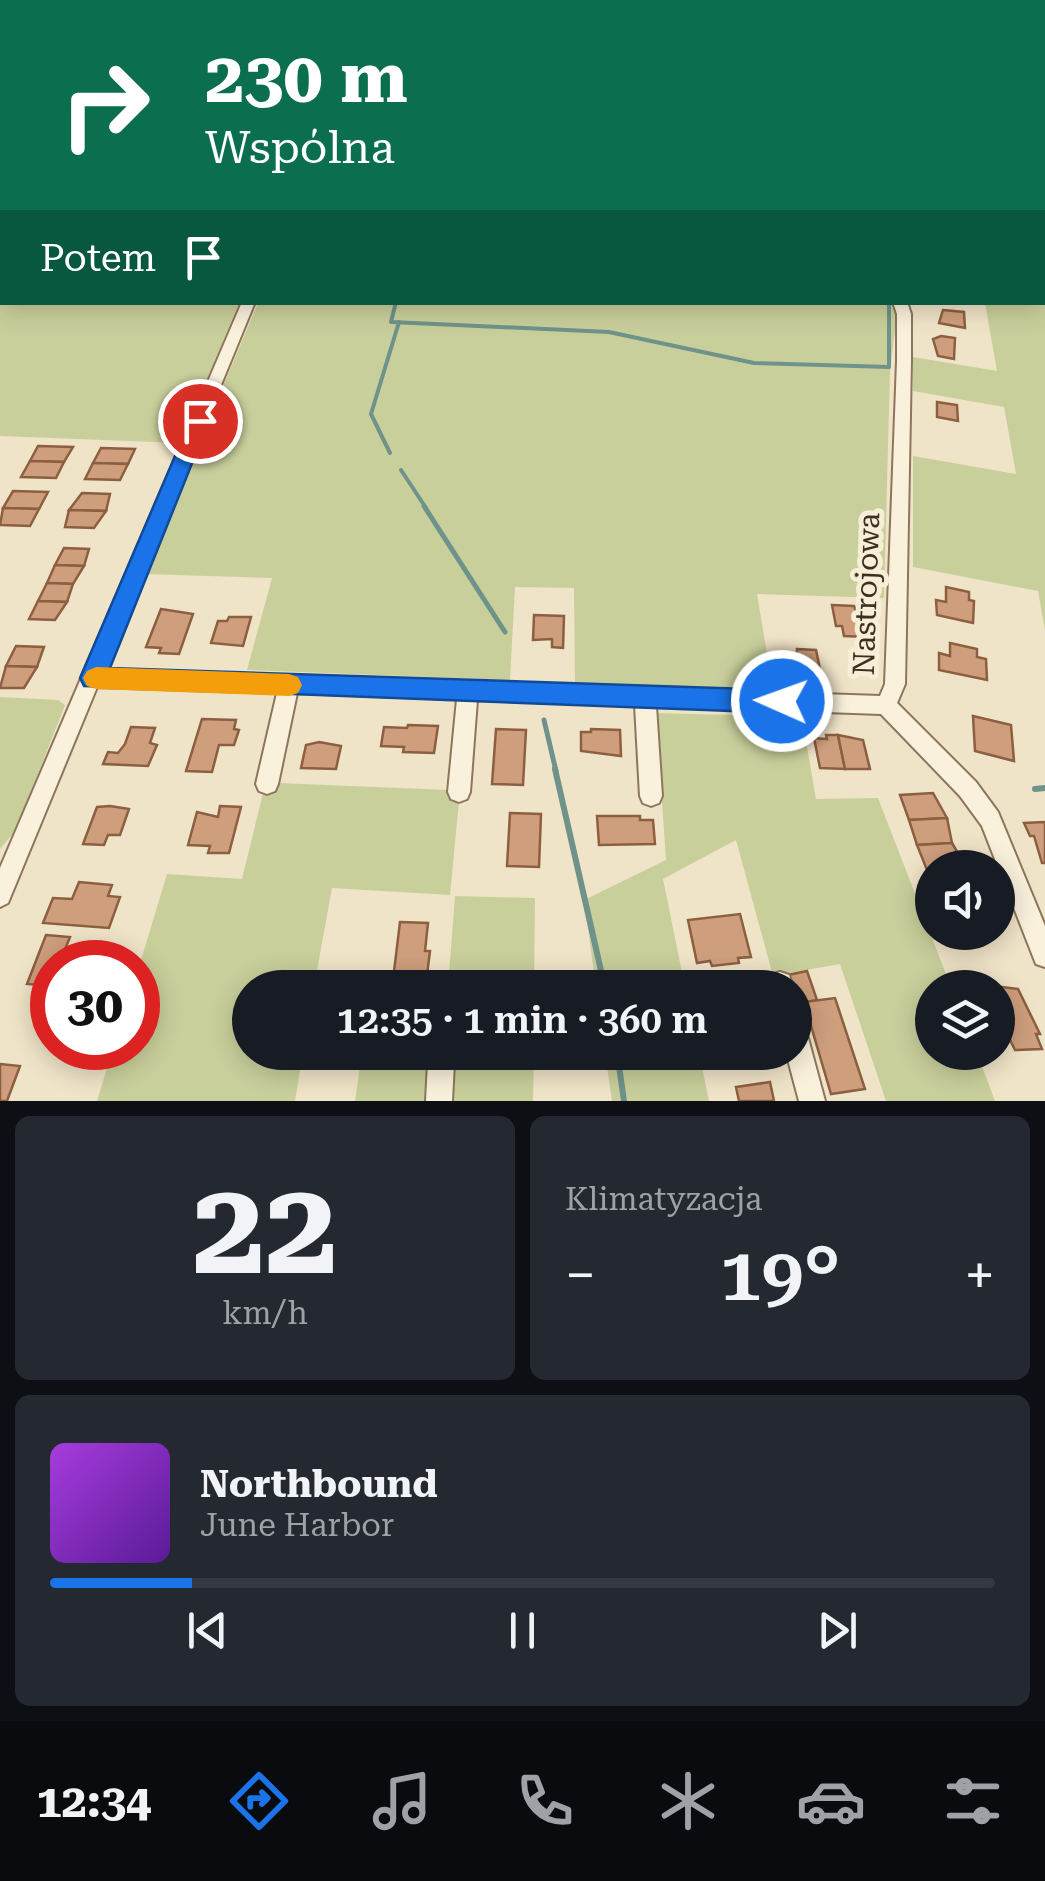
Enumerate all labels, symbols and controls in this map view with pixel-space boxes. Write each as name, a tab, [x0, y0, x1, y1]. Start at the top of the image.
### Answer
text: 230 m	[205, 37, 408, 119]
icon: right	[40, 40, 170, 170]
text: Wspólna	[205, 121, 395, 174]
icon: arrive	[176, 230, 231, 285]
text: Potem	[40, 236, 156, 280]
pin	[158, 379, 243, 464]
icon: arrive	[173, 394, 228, 449]
street label: Nastrojowa	[846, 512, 886, 676]
position arrow	[730, 649, 834, 753]
map controls	[915, 850, 1015, 1070]
button: sound	[915, 850, 1015, 950]
speed limit sign: 30	[30, 940, 160, 1070]
button: layers	[915, 970, 1015, 1070]
text: 12:35 · 1 min · 360 m	[337, 998, 708, 1042]
text: 22	[192, 1152, 338, 1305]
text: Klimatyzacja	[565, 1180, 762, 1218]
text: 19°	[719, 1230, 841, 1318]
text: −	[565, 1243, 596, 1307]
text: +	[964, 1243, 995, 1307]
text: km/h	[222, 1294, 308, 1332]
text: Northbound	[200, 1462, 438, 1506]
text: June Harbor	[200, 1506, 394, 1544]
icon: previous	[180, 1603, 235, 1658]
icon: pause	[495, 1603, 550, 1658]
icon: next	[810, 1603, 865, 1658]
icon: directions	[224, 1766, 294, 1836]
icon: music	[367, 1766, 437, 1836]
icon: phone	[510, 1766, 580, 1836]
icon: climate	[653, 1766, 723, 1836]
icon: car	[796, 1766, 866, 1836]
icon: filters	[938, 1766, 1008, 1836]
text: 12:34	[36, 1775, 151, 1828]

